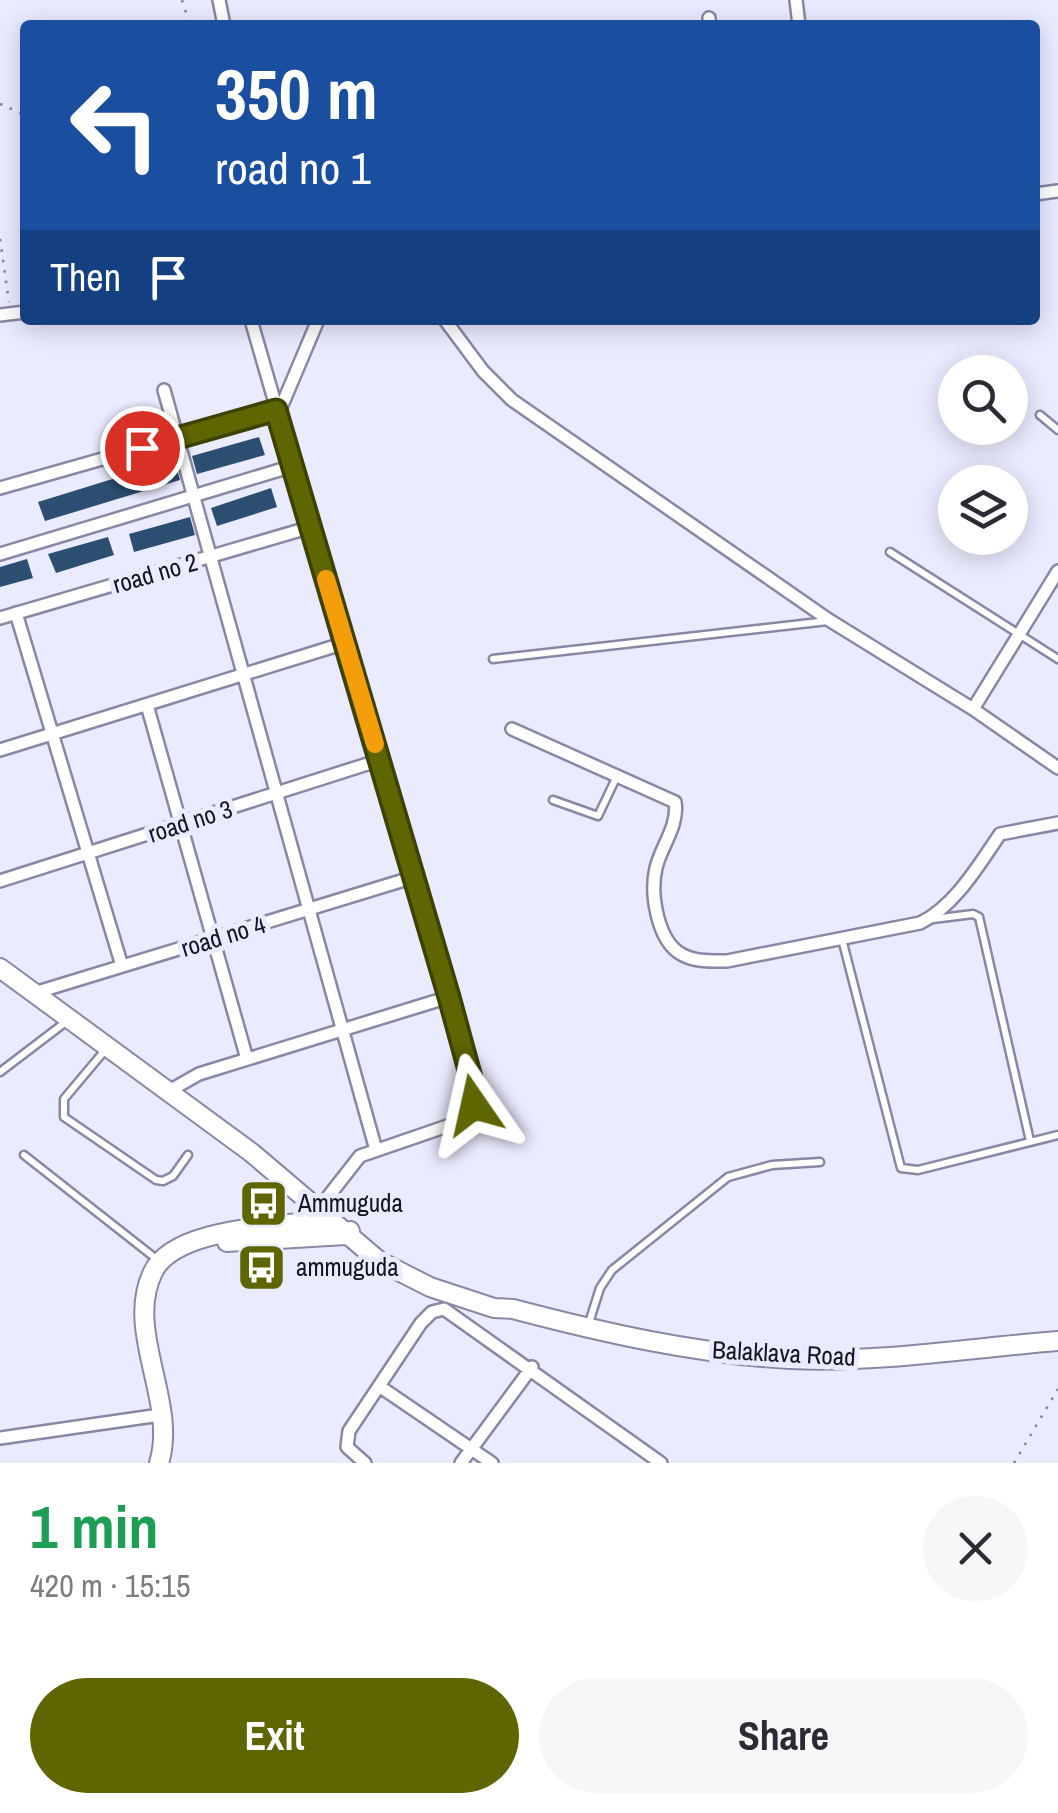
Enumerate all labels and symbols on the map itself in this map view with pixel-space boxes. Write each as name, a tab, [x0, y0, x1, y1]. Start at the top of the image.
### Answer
pin	[100, 406, 185, 491]
street label: road no 2	[109, 545, 201, 601]
street label: road no 3	[144, 791, 236, 851]
street label: road no 4	[177, 907, 269, 965]
position arrow	[422, 1053, 526, 1157]
bus stop icon: Ammuguda	[237, 1177, 289, 1229]
place label: Ammuguda	[297, 1186, 403, 1220]
bus stop icon: ammuguda	[235, 1241, 287, 1293]
place label: ammuguda	[296, 1250, 399, 1284]
street label: Balaklava Road	[711, 1332, 857, 1374]

